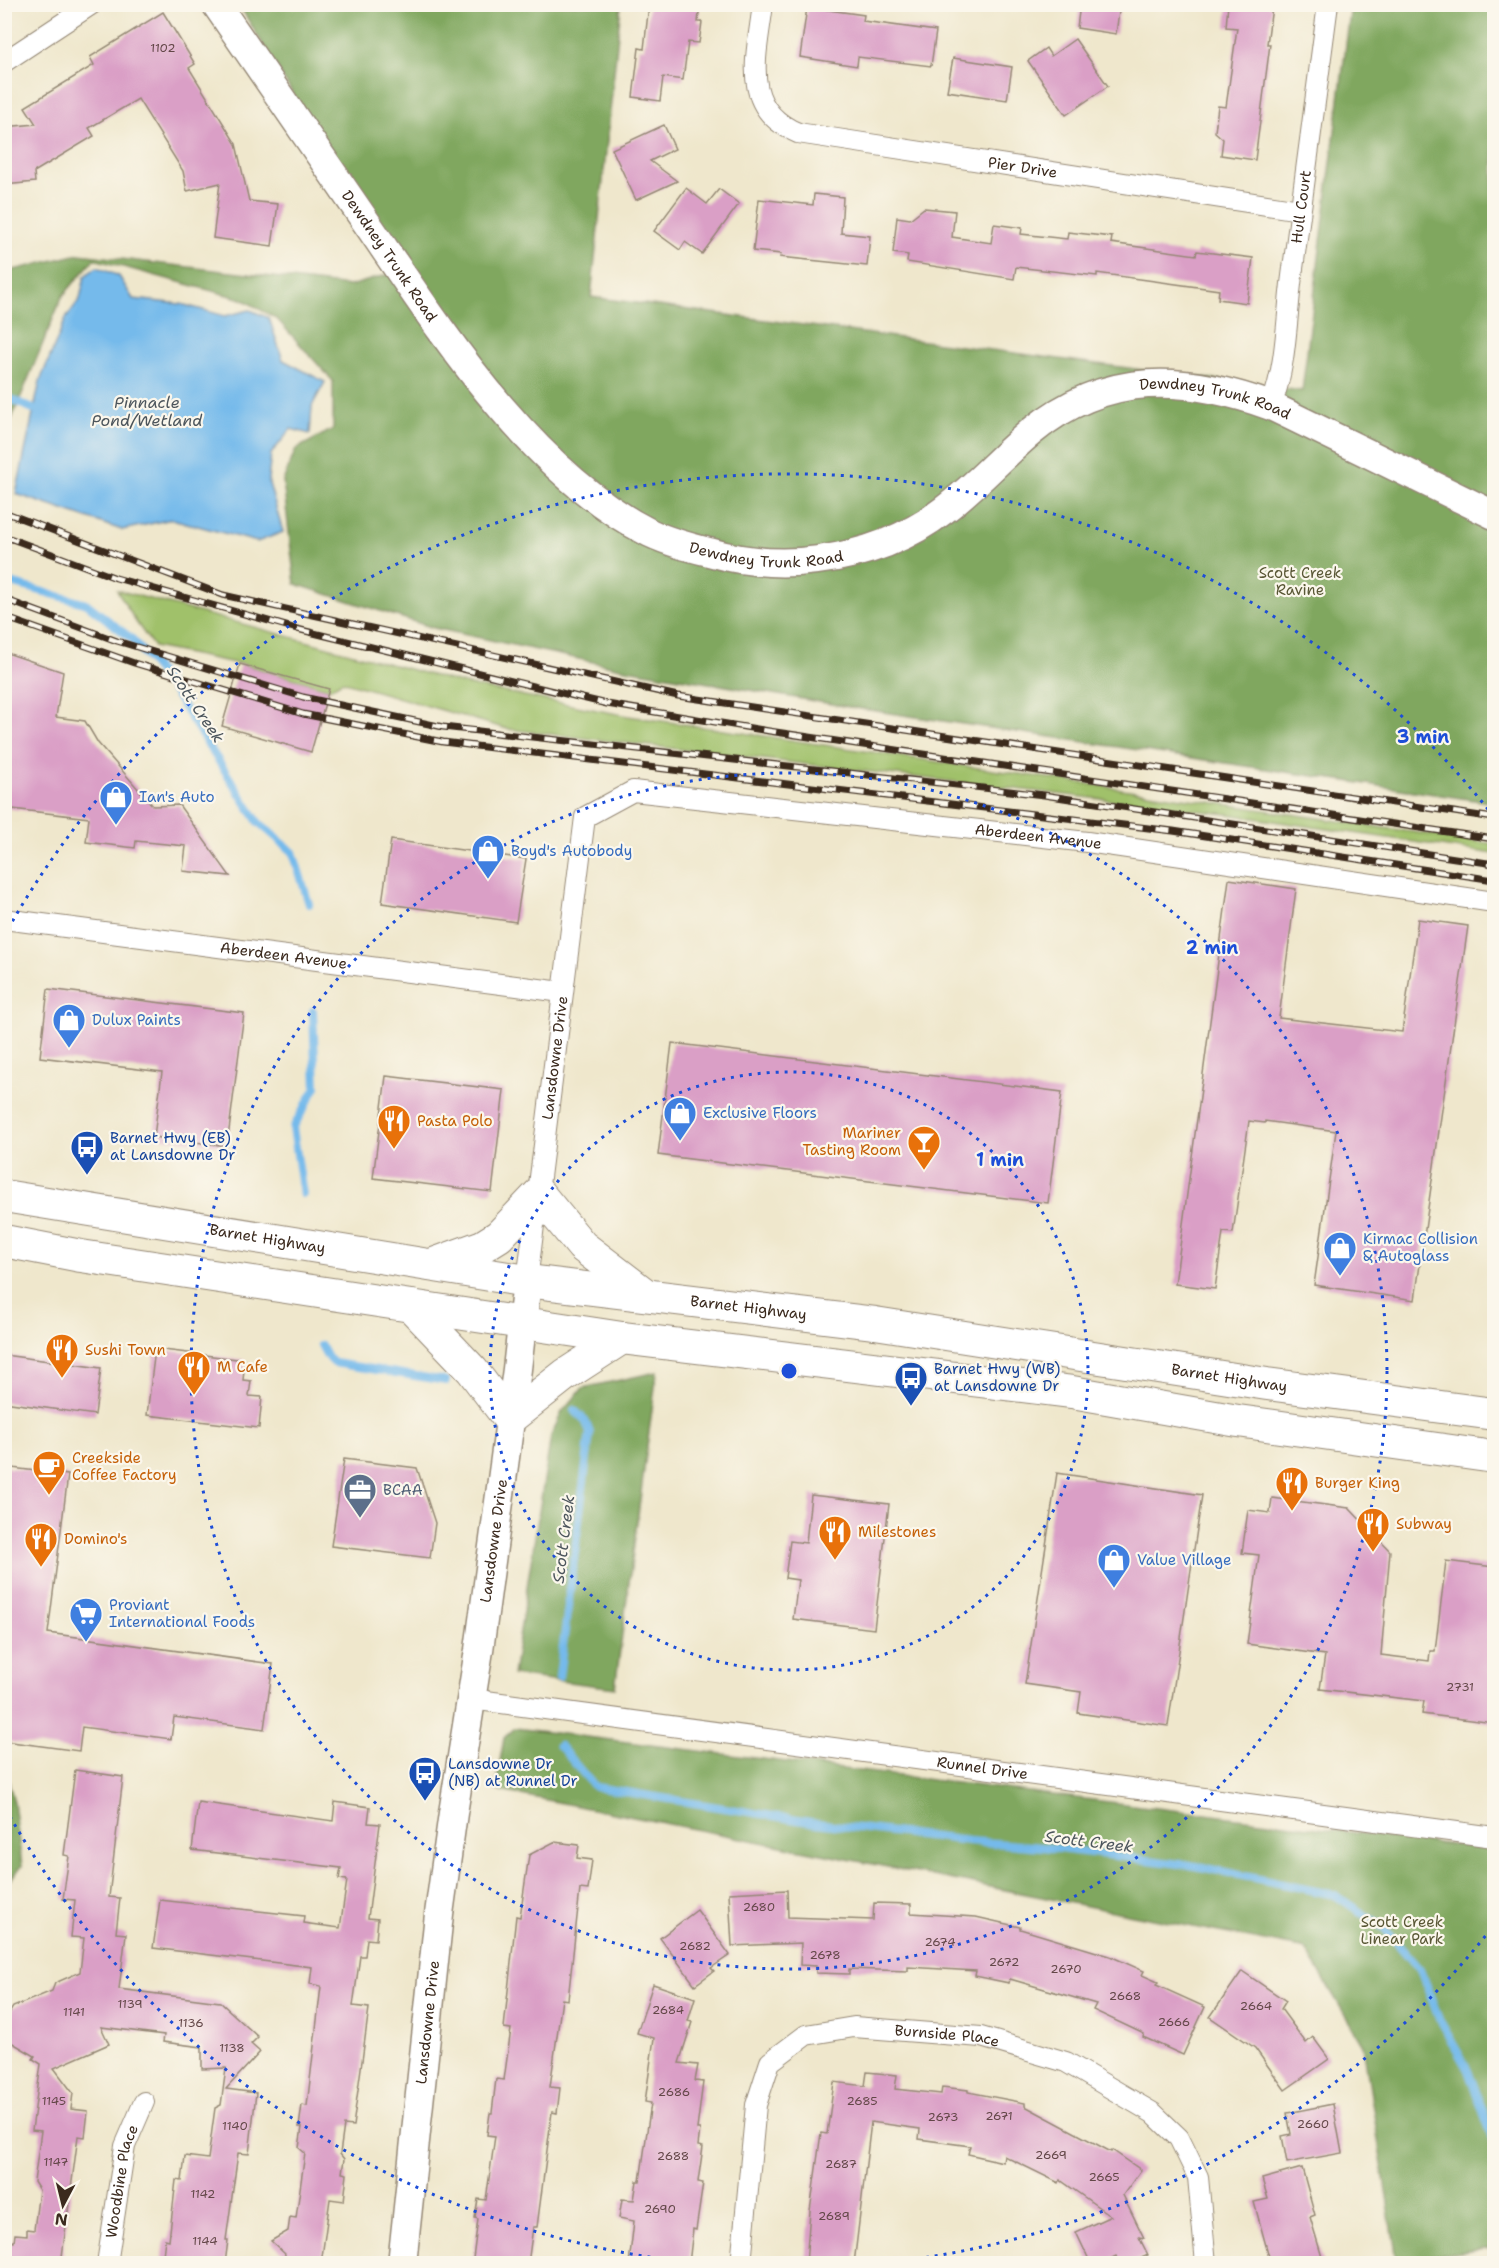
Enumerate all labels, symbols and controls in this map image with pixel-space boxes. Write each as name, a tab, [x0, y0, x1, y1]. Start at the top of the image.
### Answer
house number: 1102	[150, 40, 176, 56]
street label: Pier Drive	[987, 152, 1059, 183]
street label: Hull Court	[1286, 169, 1316, 245]
street label: Dewdney Trunk Road	[337, 186, 442, 326]
street label: Dewdney Trunk Road	[1138, 374, 1295, 424]
water label: Pinnacle Pond/Wetland	[92, 392, 203, 431]
street label: Dewdney Trunk Road	[687, 537, 846, 572]
park label: Scott Creek Ravine	[1259, 563, 1341, 600]
water label: Scott Creek	[162, 662, 229, 747]
text: 3 min	[1397, 725, 1449, 749]
shop icon: Ian's Auto	[98, 779, 134, 826]
place label: Ian's Auto	[139, 787, 215, 807]
street label: Aberdeen Avenue	[974, 819, 1103, 854]
shop icon: Boyd's Autobody	[470, 833, 506, 880]
place label: Boyd's Autobody	[511, 841, 632, 861]
text: 2 min	[1186, 936, 1238, 960]
street label: Aberdeen Avenue	[219, 937, 348, 974]
street label: Lansdowne Drive	[537, 995, 573, 1121]
shop icon: Dulux Paints	[51, 1002, 87, 1049]
place label: Dulux Paints	[92, 1010, 181, 1030]
shop icon: Exclusive Floors	[662, 1095, 698, 1142]
restaurant icon: Pasta Polo	[376, 1103, 412, 1150]
place label: Exclusive Floors	[703, 1103, 817, 1123]
place label: Pasta Polo	[417, 1111, 493, 1131]
place label: Mariner Tasting Room	[802, 1123, 901, 1160]
bar icon: Mariner Tasting Room	[906, 1124, 942, 1171]
place label: Barnet Hwy (EB) at Lansdowne Dr	[110, 1128, 235, 1165]
bus stop icon: Barnet Hwy (EB) at Lansdowne Dr	[69, 1129, 105, 1176]
text: 1 min	[976, 1148, 1024, 1172]
street label: Barnet Highway	[208, 1220, 327, 1258]
place label: Kirmac Collision & Autoglass	[1363, 1229, 1478, 1266]
shop icon: Kirmac Collision & Autoglass	[1322, 1230, 1358, 1277]
street label: Barnet Highway	[689, 1291, 808, 1325]
restaurant icon: Sushi Town	[44, 1332, 80, 1379]
place label: Sushi Town	[85, 1340, 166, 1360]
restaurant icon: M Cafe	[176, 1349, 212, 1396]
place label: M Cafe	[217, 1357, 268, 1377]
place label: Barnet Hwy (WB) at Lansdowne Dr	[934, 1359, 1060, 1396]
street label: Barnet Highway	[1170, 1359, 1289, 1397]
bus stop icon: Barnet Hwy (WB) at Lansdowne Dr	[893, 1360, 929, 1407]
centre of rings	[779, 1361, 799, 1381]
place label: Creekside Coffee Factory	[72, 1448, 177, 1485]
cafe icon: Creekside Coffee Factory	[31, 1449, 67, 1496]
restaurant icon: Burger King	[1274, 1465, 1310, 1512]
office icon: BCAA	[342, 1472, 378, 1519]
place label: Burger King	[1315, 1473, 1400, 1493]
street label: Lansdowne Drive	[475, 1478, 512, 1604]
place label: BCAA	[383, 1480, 423, 1500]
water label: Scott Creek	[548, 1494, 579, 1584]
restaurant icon: Subway	[1355, 1506, 1391, 1553]
restaurant icon: Milestones	[817, 1514, 853, 1561]
place label: Subway	[1396, 1514, 1452, 1534]
restaurant icon: Domino's	[23, 1521, 59, 1568]
place label: Milestones	[858, 1522, 936, 1542]
place label: Domino's	[64, 1529, 127, 1549]
shop icon: Value Village	[1096, 1542, 1132, 1589]
place label: Value Village	[1137, 1550, 1231, 1570]
place label: Proviant International Foods	[109, 1595, 255, 1632]
supermarket icon: Proviant International Foods	[68, 1596, 104, 1643]
house number: 2731	[1446, 1679, 1474, 1695]
street label: Runnel Drive	[936, 1752, 1029, 1784]
place label: Lansdowne Dr (NB) at Runnel Dr	[448, 1754, 578, 1791]
bus stop icon: Lansdowne Dr (NB) at Runnel Dr	[407, 1755, 443, 1802]
water label: Scott Creek	[1044, 1826, 1134, 1857]
house number: 2680	[743, 1899, 775, 1915]
park label: Scott Creek Linear Park	[1361, 1912, 1443, 1949]
house number: 2674	[924, 1934, 956, 1950]
house number: 2682	[679, 1938, 711, 1954]
house number: 2678	[809, 1947, 841, 1963]
house number: 2672	[989, 1954, 1019, 1970]
street label: Lansdowne Drive	[411, 1959, 444, 2085]
house number: 2670	[1050, 1961, 1082, 1977]
house number: 2668	[1109, 1988, 1141, 2004]
house number: 1139	[117, 1996, 143, 2012]
house number: 2664	[1240, 1998, 1272, 2014]
house number: 2684	[652, 2002, 684, 2018]
house number: 1141	[63, 2004, 85, 2020]
house number: 2666	[1158, 2014, 1190, 2030]
house number: 1136	[178, 2015, 204, 2031]
street label: Burnside Place	[894, 2020, 1002, 2052]
house number: 1138	[219, 2040, 245, 2056]
house number: 2686	[658, 2084, 690, 2100]
house number: 1145	[42, 2093, 66, 2109]
house number: 2685	[846, 2093, 878, 2109]
house number: 2671	[985, 2108, 1013, 2124]
house number: 2673	[928, 2109, 958, 2125]
house number: 2660	[1297, 2116, 1329, 2132]
house number: 1140	[222, 2118, 248, 2134]
street label: Woodbine Place	[101, 2122, 143, 2239]
house number: 2669	[1035, 2147, 1067, 2163]
house number: 2688	[657, 2148, 689, 2164]
house number: 1147	[43, 2154, 69, 2170]
house number: 2687	[825, 2156, 857, 2172]
house number: 2665	[1088, 2169, 1120, 2185]
north arrow	[33, 2175, 93, 2235]
house number: 1142	[190, 2186, 216, 2202]
house number: 2690	[644, 2201, 676, 2217]
text: N	[54, 2208, 69, 2231]
house number: 2689	[818, 2208, 850, 2224]
house number: 1144	[192, 2233, 218, 2249]

